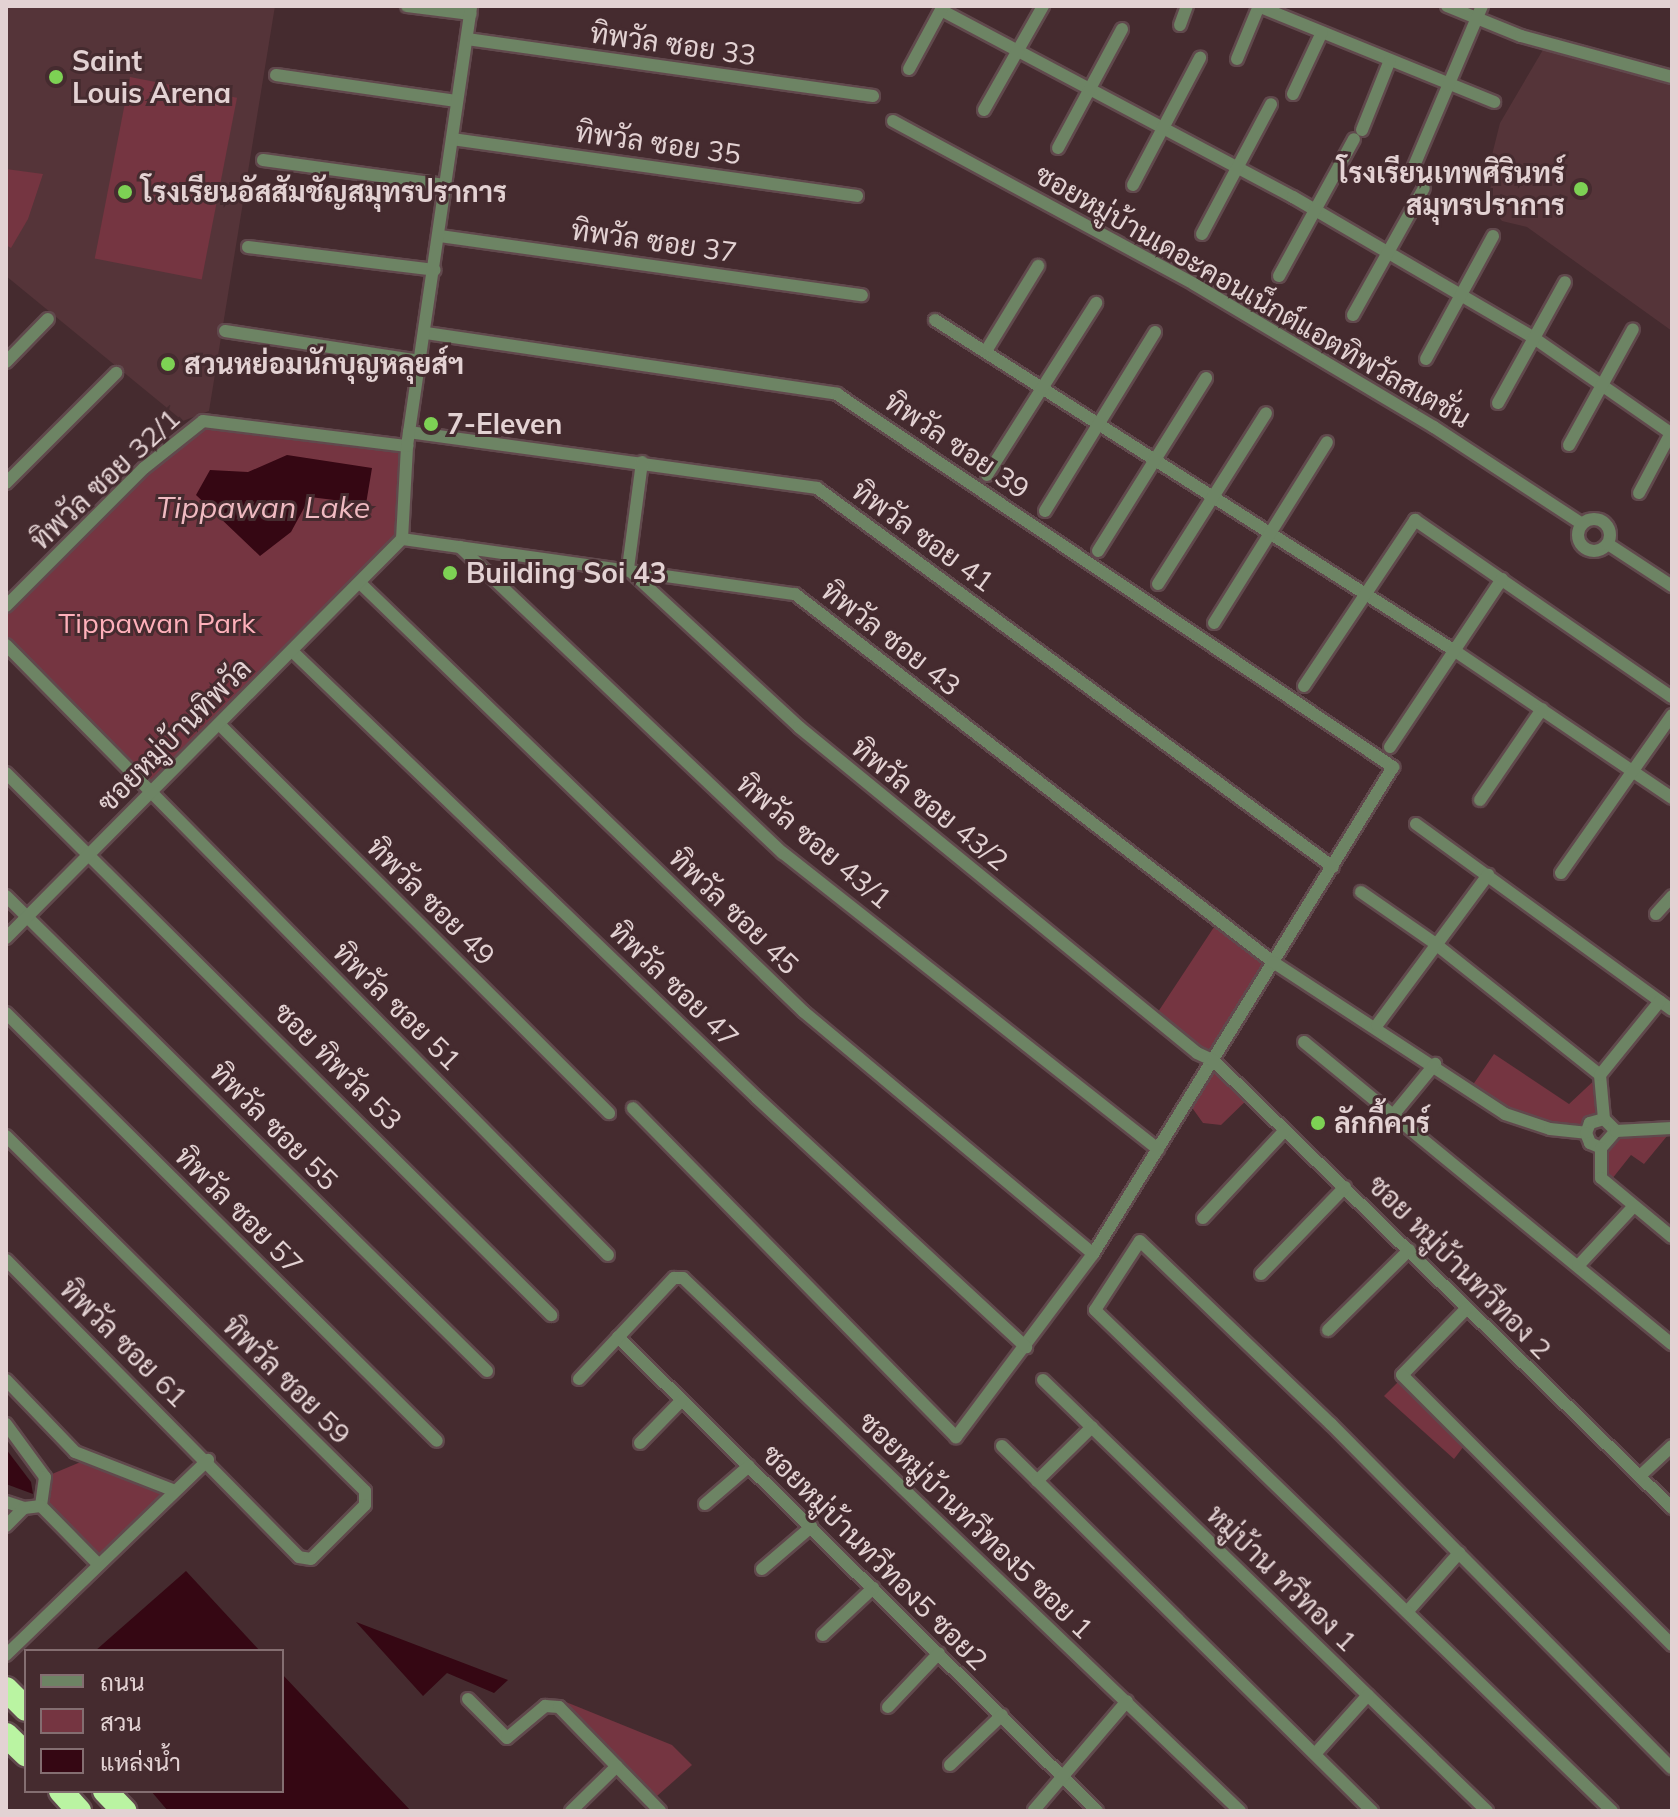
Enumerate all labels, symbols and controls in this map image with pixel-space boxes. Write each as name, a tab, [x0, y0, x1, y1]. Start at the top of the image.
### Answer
street label: ทิพวัล ซอย 33	[588, 16, 758, 72]
place label: Saint Louis Arena	[72, 44, 231, 110]
marker: Saint Louis Arena	[47, 68, 65, 86]
street label: ทิพวัล ซอย 35	[573, 115, 743, 171]
place label: โรงเรียนเทพศิรินทร์ สมุทรปราการ	[1337, 156, 1565, 222]
street label: ซอยหมู่บ้านเดอะคอนเน็กต์แอตทิพวัลสเตชั่น	[1029, 157, 1477, 435]
place label: โรงเรียนอัสสัมชัญสมุทรปราการ	[141, 175, 507, 209]
marker: โรงเรียนเทพศิรินทร์ สมุทรปราการ	[1572, 180, 1590, 198]
marker: โรงเรียนอัสสัมชัญสมุทรปราการ	[116, 183, 134, 201]
street label: ทิพวัล ซอย 37	[569, 213, 739, 269]
place label: สวนหย่อมนักบุญหลุยส์ฯ	[184, 347, 464, 381]
marker: สวนหย่อมนักบุญหลุยส์ฯ	[159, 355, 177, 373]
street label: ทิพวัล ซอย 39	[878, 384, 1036, 506]
street label: ทิพวัล ซอย 32/1	[23, 401, 187, 557]
place label: 7-Eleven	[447, 407, 562, 441]
marker: 7-Eleven	[422, 415, 440, 433]
street label: ทิพวัล ซอย 41	[846, 473, 1000, 599]
water label: Tippawan Lake	[156, 489, 370, 525]
place label: Building Soi 43	[466, 556, 666, 590]
marker: Building Soi 43	[441, 564, 459, 582]
street label: ทิพวัล ซอย 43	[815, 573, 967, 703]
park label: Tippawan Park	[58, 606, 256, 640]
street label: ซอยหมู่บ้านทิพวัล	[90, 651, 258, 819]
street label: ทิพวัล ซอย 43/2	[845, 731, 1015, 877]
street label: ทิพวัล ซอย 43/1	[730, 766, 898, 916]
street label: ทิพวัล ซอย 49	[360, 830, 502, 972]
street label: ทิพวัล ซอย 45	[662, 841, 806, 981]
street label: ทิพวัล ซอย 47	[602, 914, 746, 1054]
street label: ทิพวัล ซอย 51	[326, 935, 468, 1077]
street label: ซอย ทิพวัล 53	[267, 995, 409, 1137]
street label: ทิพวัล ซอย 55	[203, 1055, 345, 1197]
place label: ลักกี้คาร์	[1334, 1106, 1430, 1140]
marker: ลักกี้คาร์	[1309, 1114, 1327, 1132]
street label: ทิพวัล ซอย 57	[168, 1139, 310, 1281]
street label: ซอย หมู่บ้านทวีทอง 2	[1361, 1168, 1559, 1366]
street label: ทิพวัล ซอย 61	[53, 1272, 195, 1414]
street label: ทิพวัล ซอย 59	[216, 1309, 358, 1451]
street label: ซอยหมู่บ้านทวีทอง5 ซอย 1	[852, 1404, 1100, 1646]
street label: ซอยหมู่บ้านทวีทอง5 ซอย2	[755, 1437, 995, 1677]
street label: หมู่บ้าน ทวีทอง 1	[1200, 1498, 1364, 1658]
legend	[24, 1649, 284, 1793]
text: ถนน	[100, 1667, 145, 1697]
text: สวน	[100, 1707, 142, 1737]
text: แหล่งน้ำ	[100, 1747, 181, 1777]

